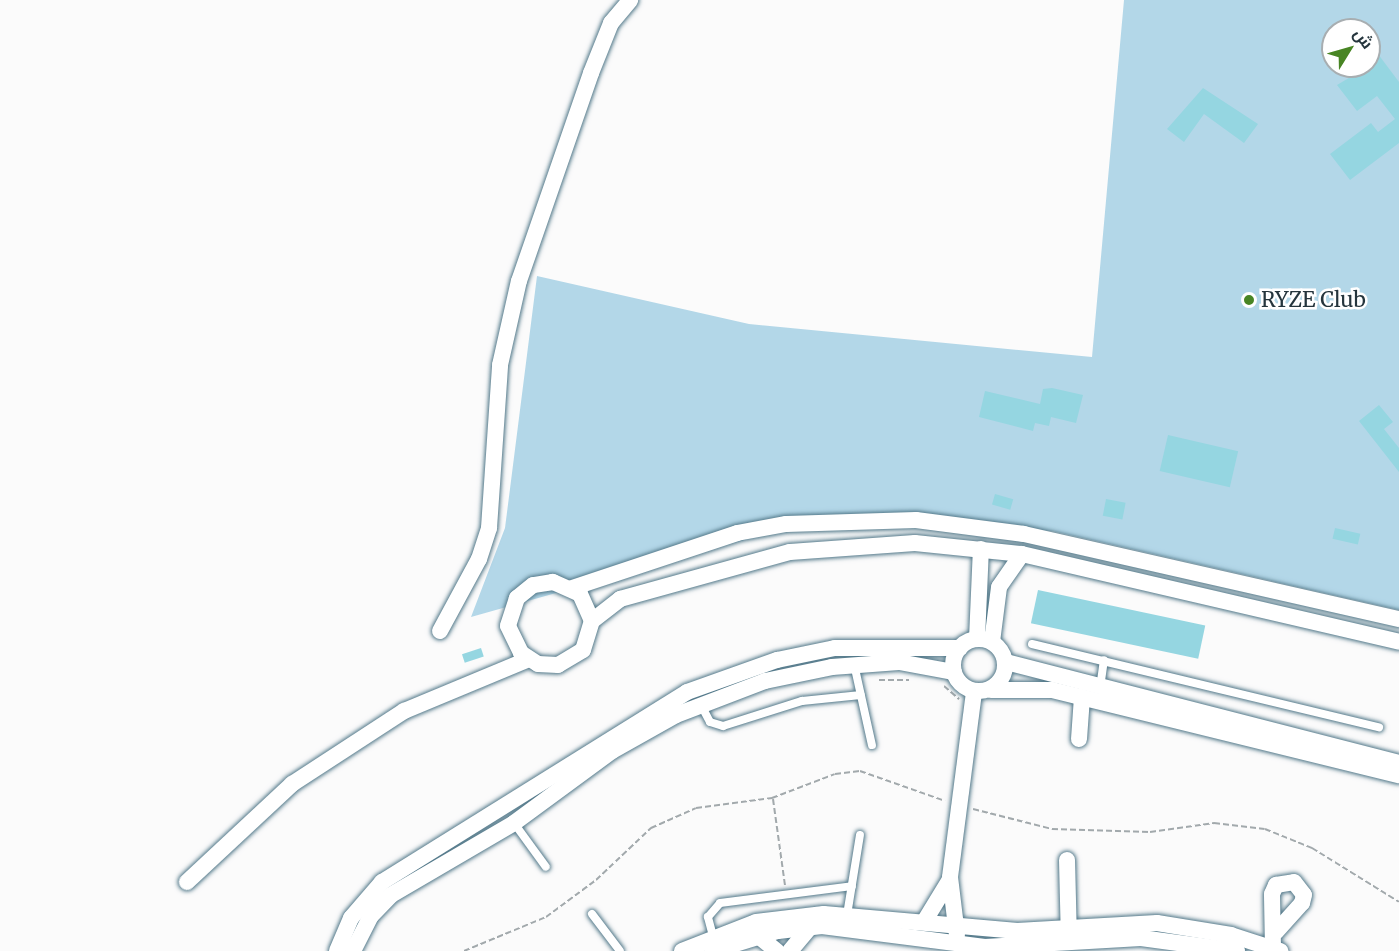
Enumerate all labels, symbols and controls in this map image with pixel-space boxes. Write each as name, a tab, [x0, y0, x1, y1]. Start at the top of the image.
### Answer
north arrow	[1321, 18, 1381, 78]
text: ش	[1350, 24, 1378, 53]
place label: RYZE Club	[1261, 287, 1366, 313]
marker: RYZE Club	[1242, 293, 1256, 307]

